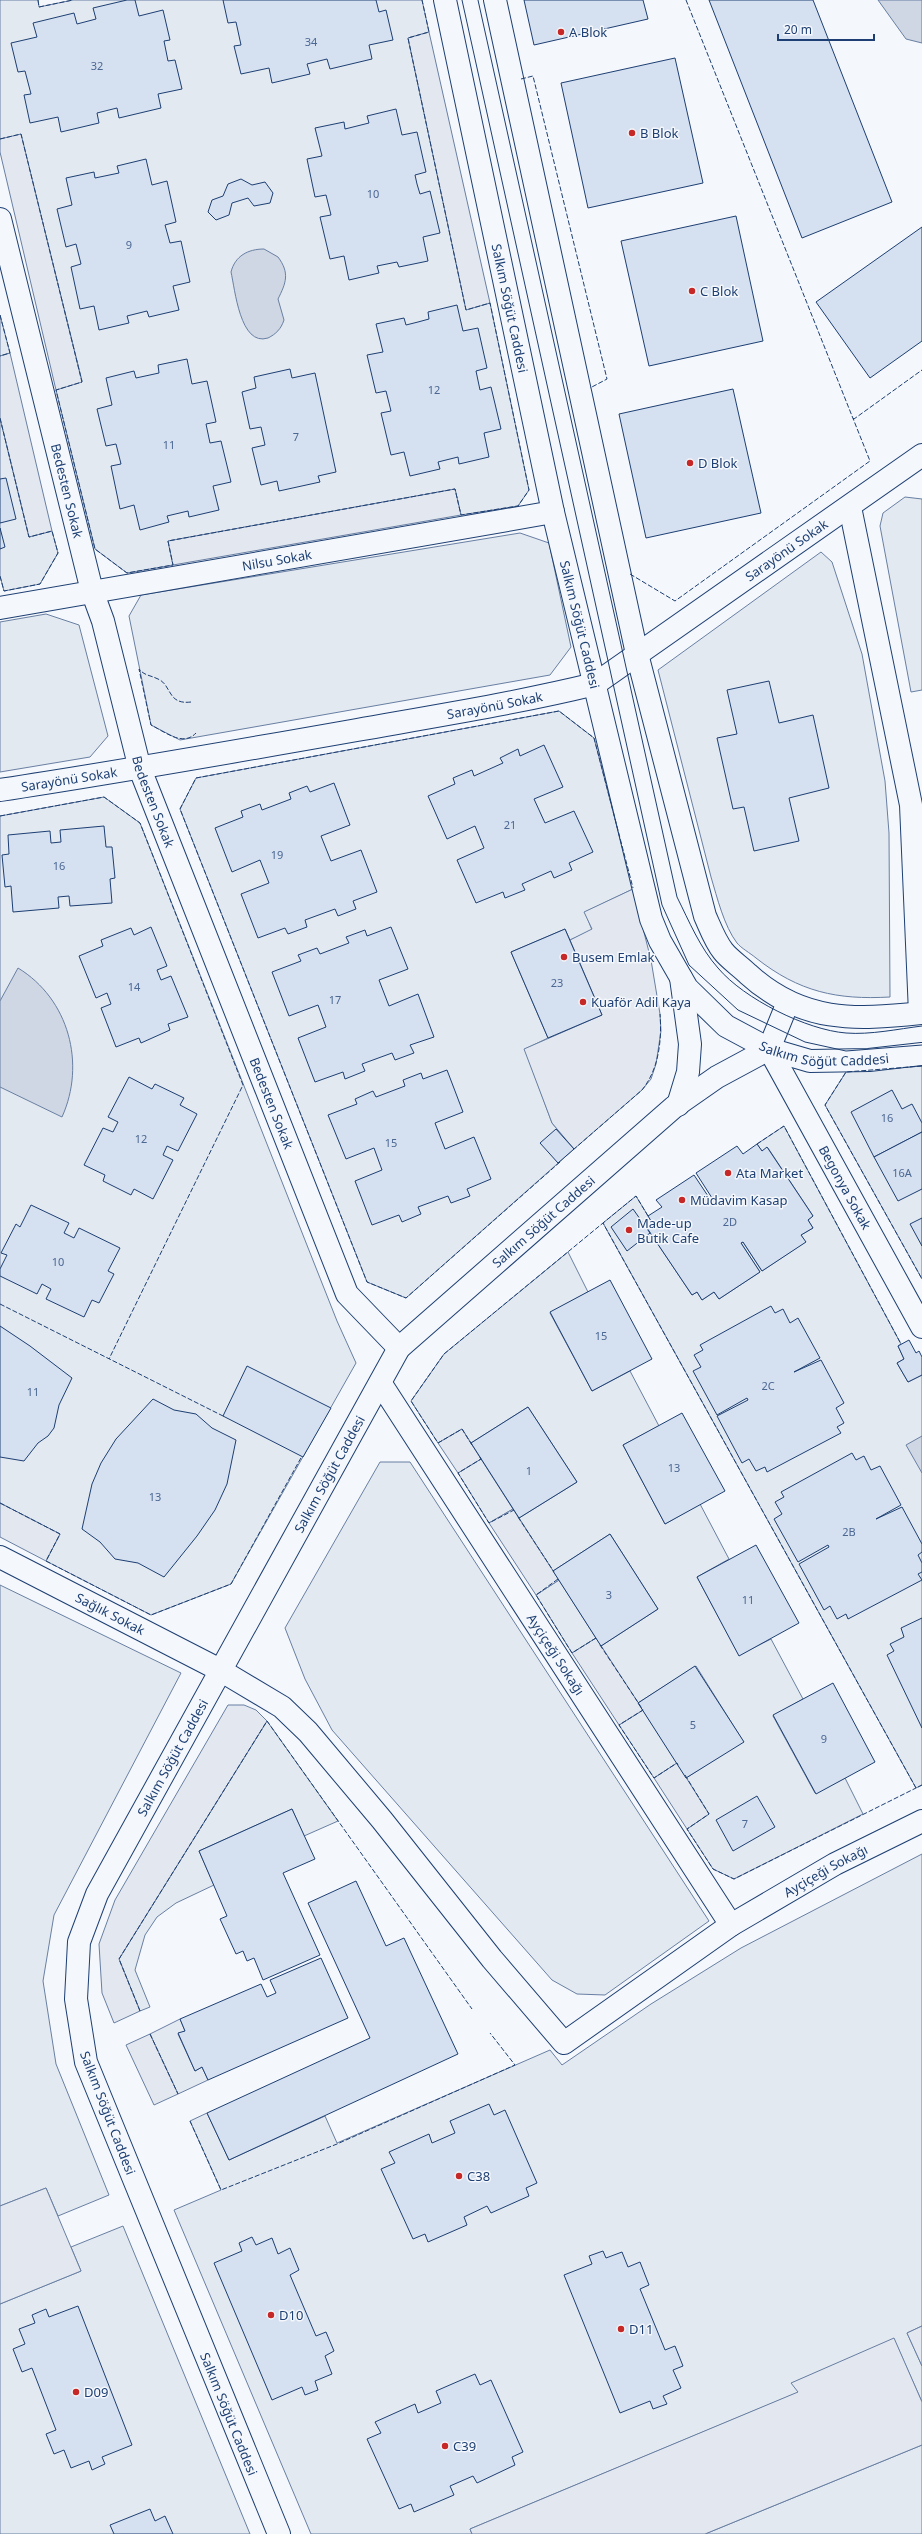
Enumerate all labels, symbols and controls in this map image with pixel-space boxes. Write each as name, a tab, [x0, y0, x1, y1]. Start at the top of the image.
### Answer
scale bar	[778, 16, 874, 42]
text: 20 m	[784, 21, 812, 38]
place label: A Blok	[569, 23, 607, 41]
marker: A Blok	[556, 27, 566, 37]
house number: 34	[305, 34, 318, 49]
house number: 32	[91, 58, 103, 73]
place label: B Blok	[640, 124, 678, 142]
marker: B Blok	[627, 128, 637, 138]
house number: 10	[367, 186, 379, 201]
house number: 9	[126, 237, 132, 252]
street label: Salkım Söğüt Caddesi	[488, 242, 532, 374]
place label: C Blok	[700, 282, 738, 300]
marker: C Blok	[687, 286, 697, 296]
house number: 12	[428, 382, 440, 397]
house number: 7	[293, 429, 299, 444]
house number: 11	[163, 437, 175, 452]
street label: Bedesten Sokak	[47, 442, 88, 540]
place label: D Blok	[698, 454, 738, 472]
marker: D Blok	[685, 458, 695, 468]
street label: Sarayönü Sokak	[741, 515, 831, 585]
street label: Nilsu Sokak	[241, 545, 313, 575]
street label: Salkım Söğüt Caddesi	[556, 559, 604, 690]
street label: Sarayönü Sokak	[445, 687, 544, 723]
street label: Bedesten Sokak	[128, 754, 179, 850]
street label: Sarayönü Sokak	[20, 763, 119, 796]
house number: 21	[504, 817, 516, 832]
house number: 19	[271, 847, 283, 862]
house number: 16	[53, 858, 65, 873]
place label: Busem Emlak	[572, 948, 655, 966]
marker: Busem Emlak	[559, 952, 569, 962]
house number: 23	[551, 975, 563, 990]
house number: 14	[128, 979, 141, 994]
house number: 17	[329, 992, 341, 1007]
place label: Kuaför Adil Kaya	[591, 993, 691, 1011]
marker: Kuaför Adil Kaya	[578, 997, 588, 1007]
street label: Salkım Söğüt Caddesi	[756, 1036, 890, 1070]
street label: Bedesten Sokak	[246, 1055, 298, 1152]
house number: 16	[881, 1110, 893, 1125]
house number: 12	[135, 1131, 147, 1146]
house number: 15	[385, 1135, 397, 1150]
street label: Begonya Sokak	[815, 1142, 876, 1233]
place label: Ata Market	[736, 1164, 803, 1182]
house number: 16A	[892, 1165, 913, 1180]
marker: Ata Market	[723, 1168, 733, 1178]
street label: Salkım Söğüt Caddesi	[488, 1171, 599, 1271]
place label: Müdavim Kasap	[690, 1191, 787, 1209]
marker: Müdavim Kasap	[677, 1195, 687, 1205]
place label: Made-up Butik Cafe	[637, 1214, 699, 1247]
house number: 2D	[723, 1214, 737, 1229]
marker: Made-up Butik Cafe	[624, 1225, 634, 1235]
house number: 10	[52, 1254, 64, 1269]
house number: 15	[595, 1328, 607, 1343]
house number: 2C	[761, 1378, 775, 1393]
house number: 11	[27, 1384, 39, 1399]
street label: Salkım Söğüt Caddesi	[290, 1412, 369, 1536]
house number: 13	[668, 1460, 680, 1475]
house number: 1	[526, 1463, 532, 1478]
house number: 13	[149, 1489, 161, 1504]
house number: 2B	[842, 1524, 856, 1539]
house number: 3	[606, 1587, 612, 1602]
street label: Sağlık Sokak	[73, 1588, 148, 1639]
house number: 11	[742, 1592, 754, 1607]
street label: Ayçiçeği Sokağı	[523, 1610, 589, 1699]
street label: Salkım Söğüt Caddesi	[133, 1696, 212, 1819]
house number: 5	[690, 1717, 696, 1732]
house number: 9	[821, 1731, 827, 1746]
house number: 7	[742, 1816, 748, 1831]
street label: Ayçiçeği Sokağı	[780, 1840, 871, 1901]
street label: Salkım Söğüt Caddesi	[76, 2049, 140, 2177]
place label: C38	[467, 2167, 490, 2185]
marker: C38	[454, 2171, 464, 2181]
place label: D10	[279, 2306, 303, 2324]
marker: D10	[266, 2310, 276, 2320]
place label: D11	[629, 2320, 653, 2338]
marker: D11	[616, 2324, 626, 2334]
street label: Salkım Söğüt Caddesi	[196, 2350, 262, 2478]
place label: D09	[84, 2383, 108, 2401]
marker: D09	[71, 2387, 81, 2397]
place label: C39	[453, 2437, 476, 2455]
marker: C39	[440, 2441, 450, 2451]

